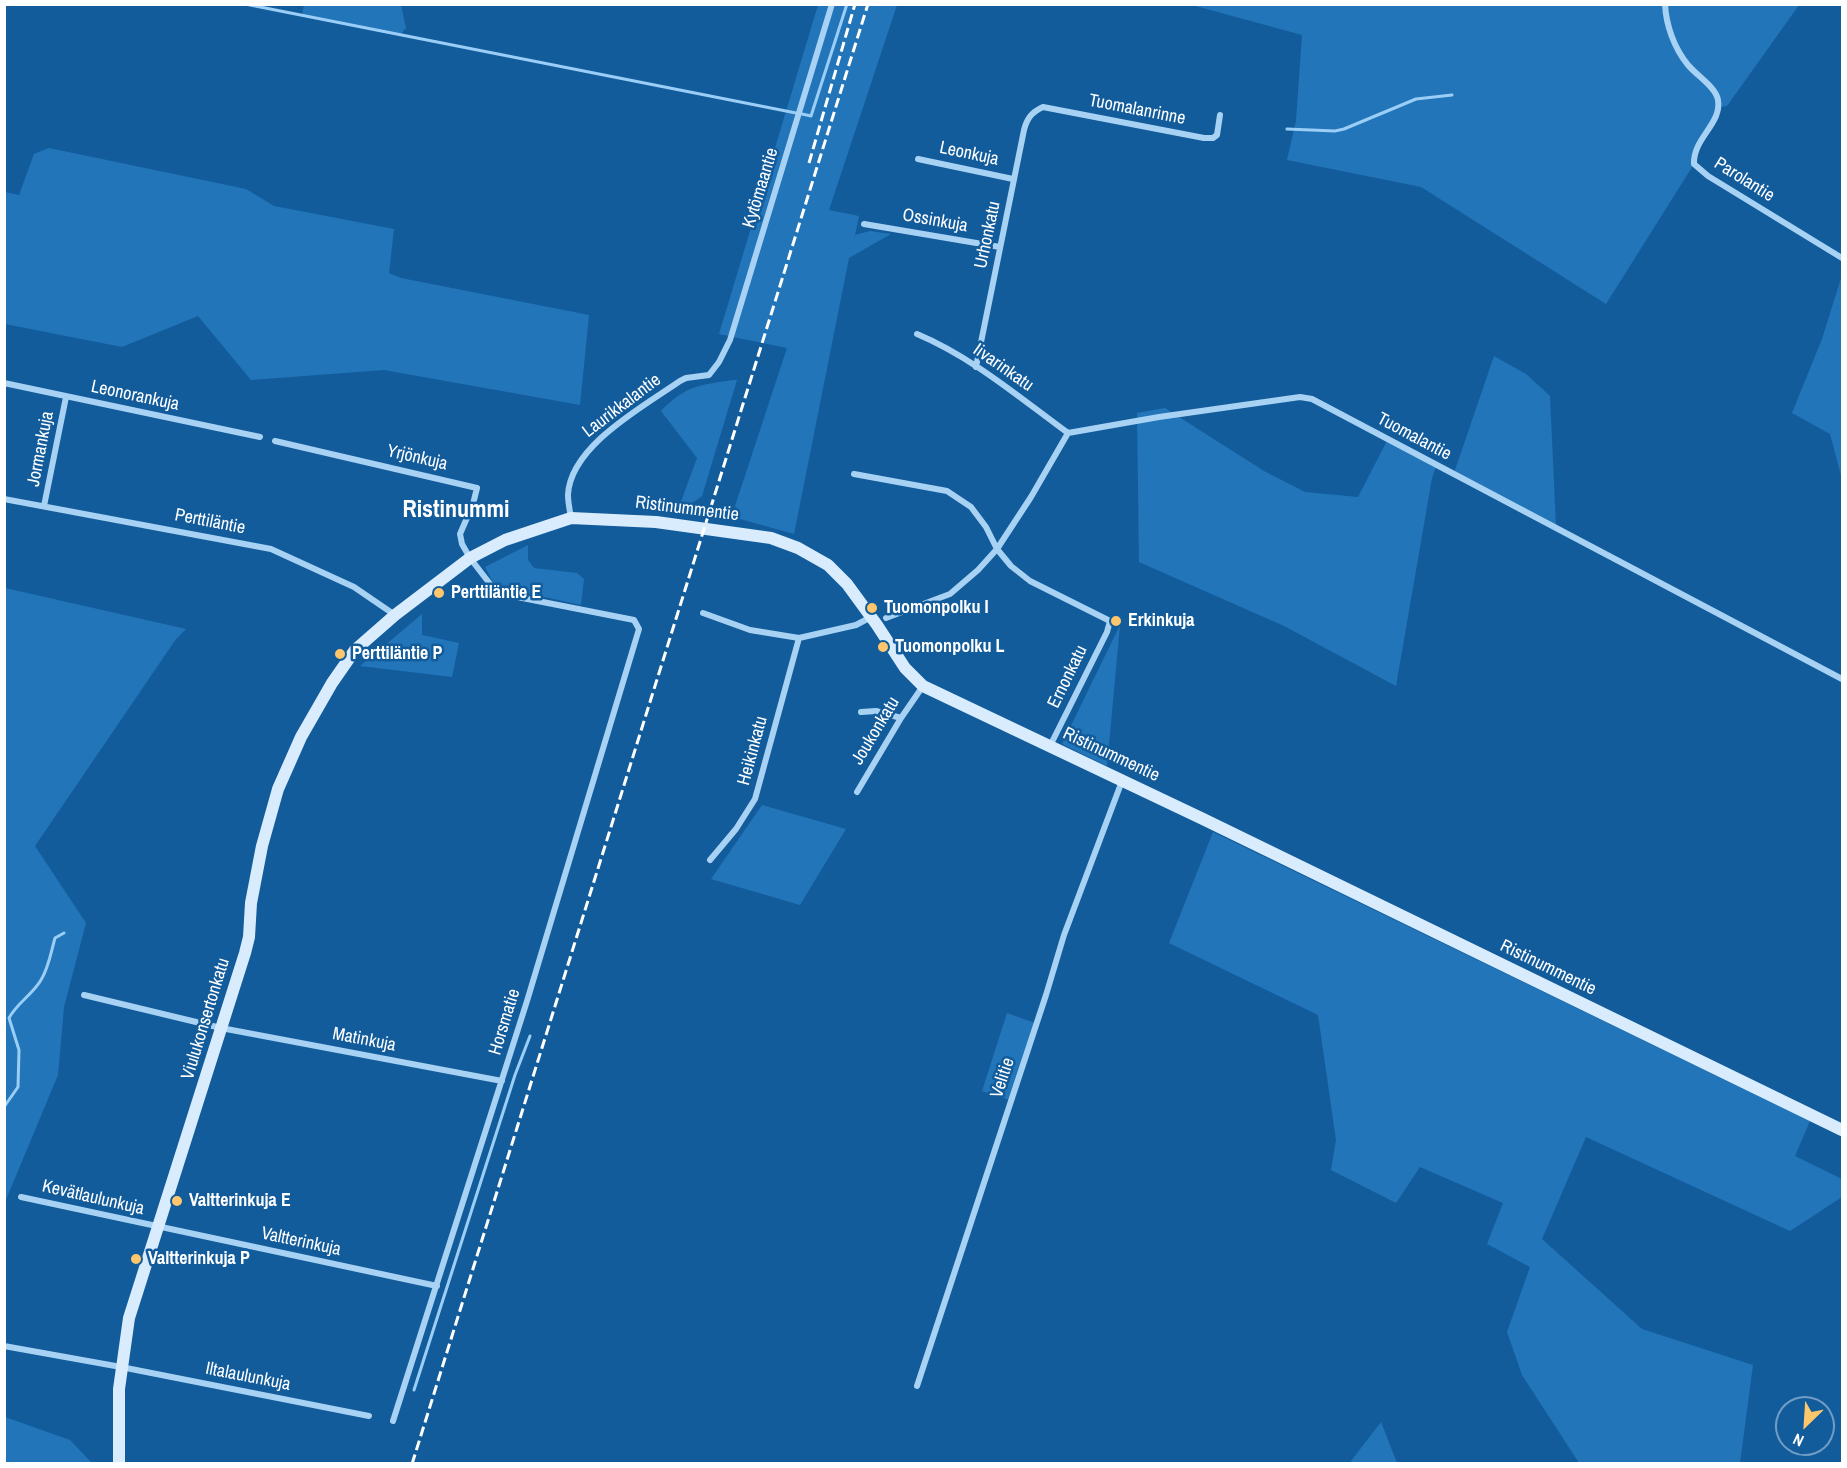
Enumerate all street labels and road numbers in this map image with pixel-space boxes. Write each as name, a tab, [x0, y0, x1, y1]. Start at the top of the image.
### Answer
street label: Tuomalanrinne	[1087, 90, 1187, 130]
street label: Leonkuja	[937, 137, 1001, 171]
street label: Kytömaantie	[739, 145, 783, 231]
street label: Parolantie	[1710, 153, 1778, 207]
street label: Urhonkatu	[970, 199, 1006, 271]
street label: Ossinkuja	[901, 205, 969, 237]
street label: Iivarinkatu	[969, 339, 1037, 397]
street label: Laurikkalantie	[578, 369, 666, 443]
street label: Leonorankuja	[89, 376, 181, 416]
street label: Jormankuja	[23, 409, 59, 489]
street label: Tuomalantie	[1373, 409, 1455, 465]
street label: Yrjönkuja	[385, 441, 449, 475]
street label: Ristinummentie	[634, 492, 740, 526]
street label: Perttiläntie	[173, 505, 247, 539]
street label: Ernonkatu	[1044, 642, 1092, 712]
street label: Joukonkatu	[847, 693, 905, 769]
street label: Heikinkatu	[733, 714, 773, 788]
street label: Ristinummentie	[1059, 723, 1163, 787]
street label: Ristinummentie	[1496, 935, 1600, 1001]
street label: Viulukonsertonkatu	[177, 956, 235, 1082]
street label: Horsmatie	[485, 986, 525, 1058]
street label: Matinkuja	[331, 1023, 397, 1057]
street label: Velitie	[986, 1055, 1020, 1101]
street label: Kevätlaulunkuja	[40, 1176, 146, 1220]
street label: Valtterinkuja	[259, 1223, 343, 1261]
street label: Iltalaulunkuja	[204, 1358, 292, 1396]

